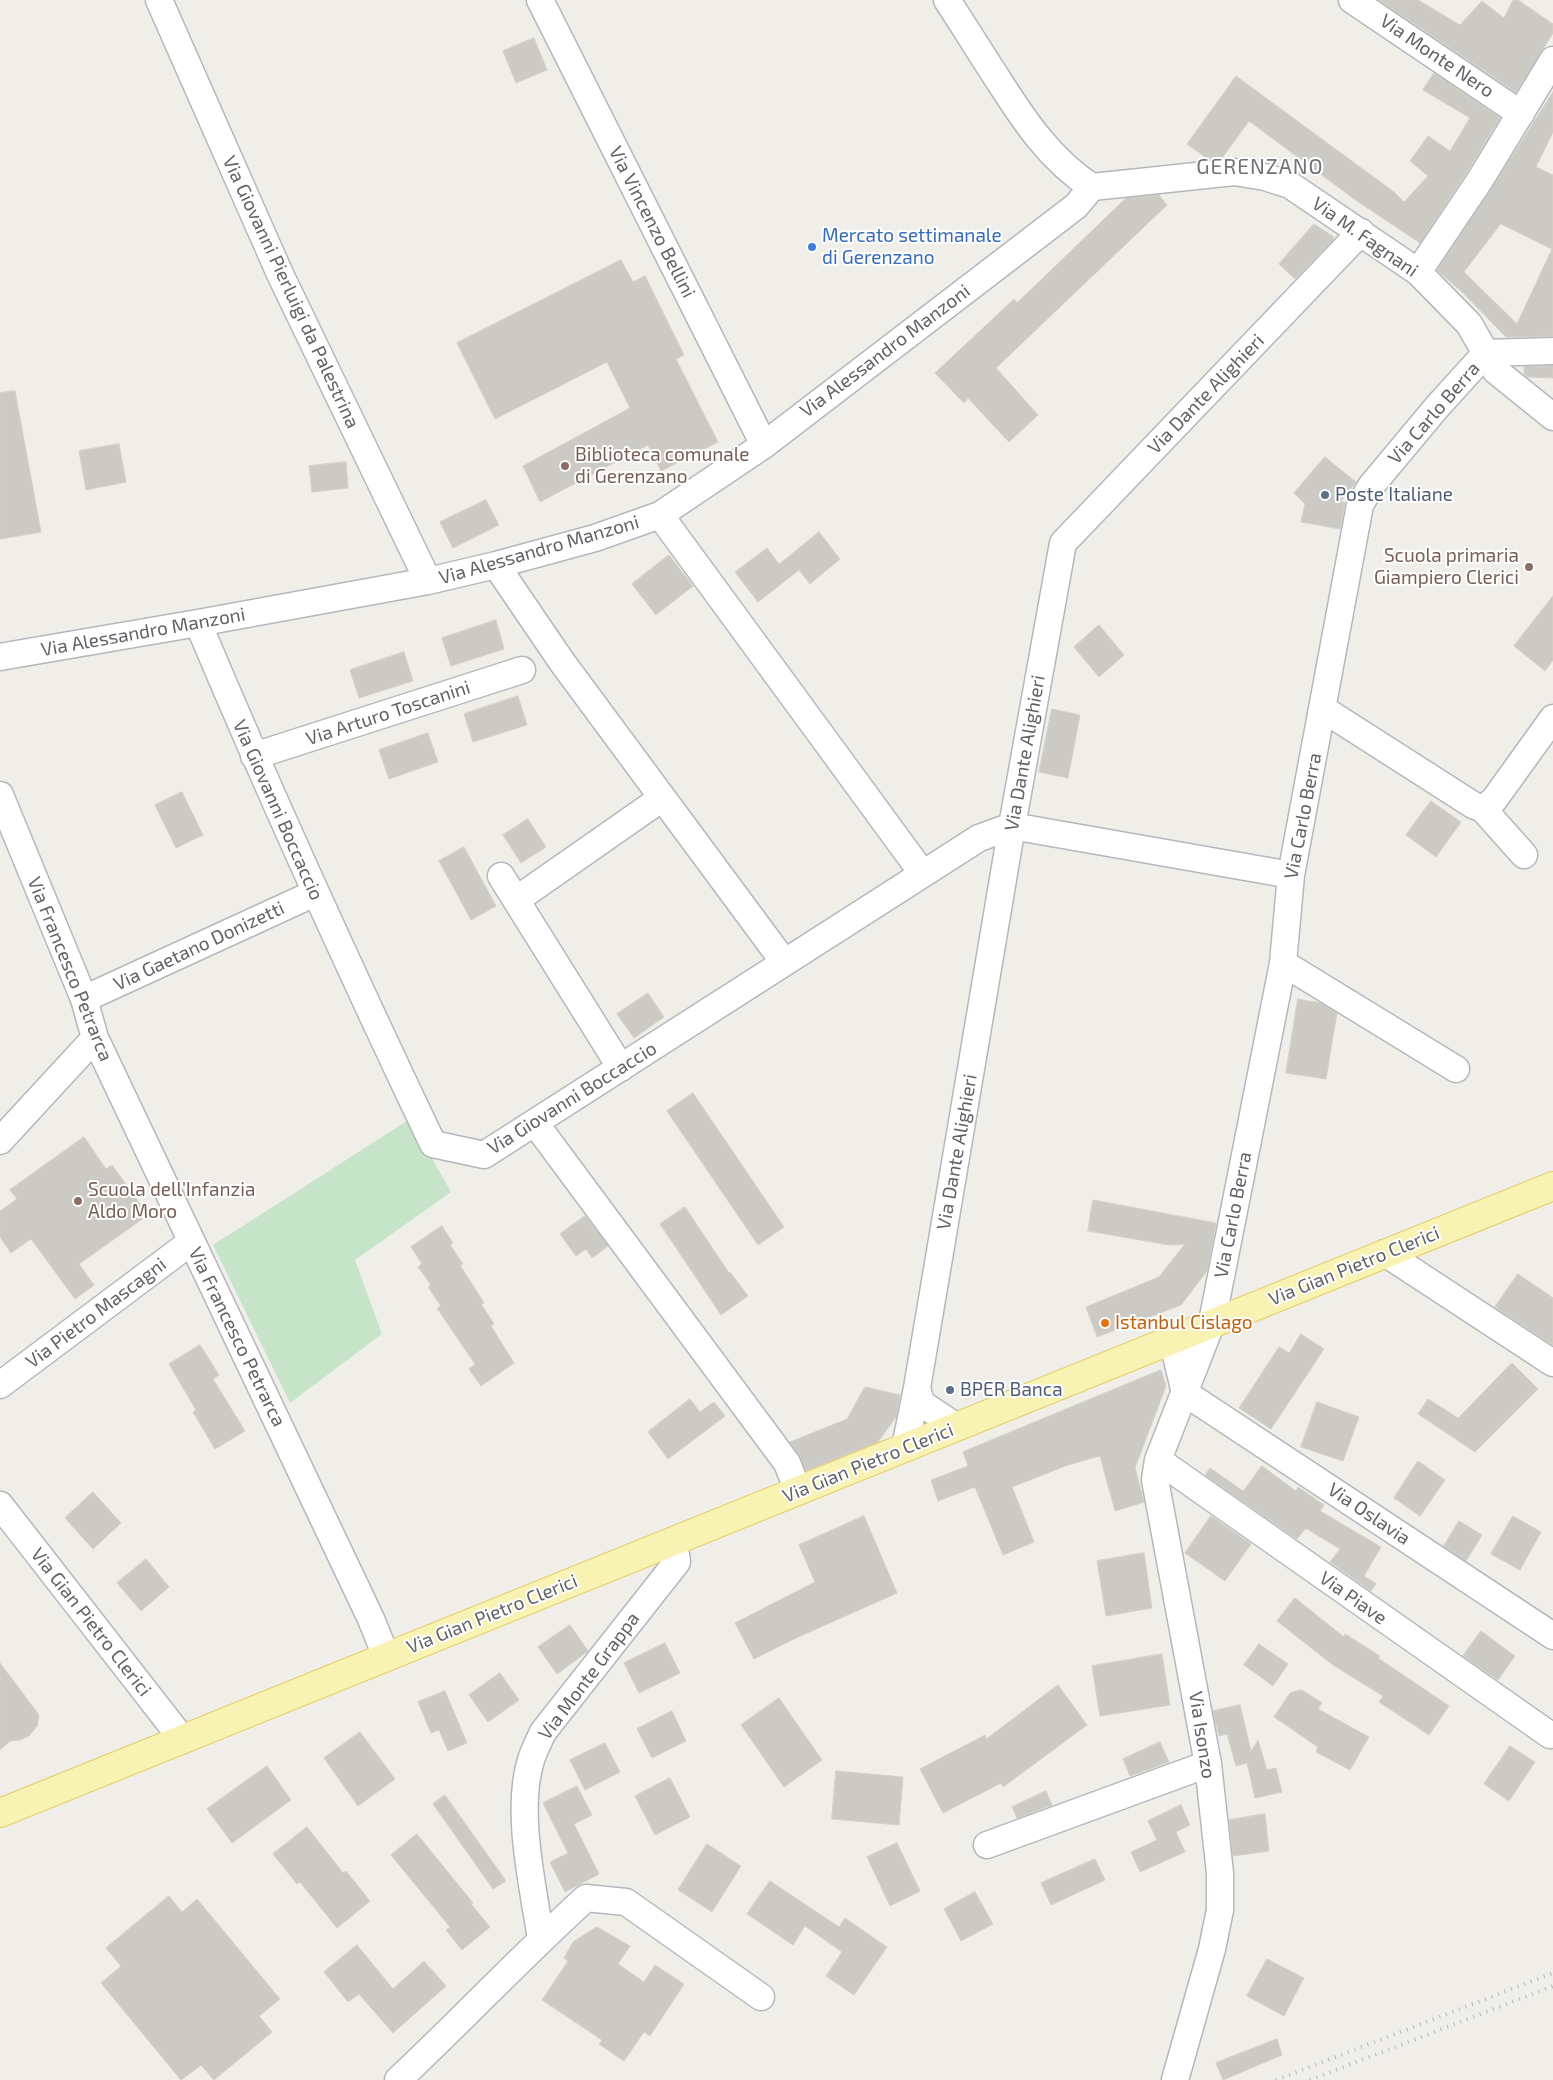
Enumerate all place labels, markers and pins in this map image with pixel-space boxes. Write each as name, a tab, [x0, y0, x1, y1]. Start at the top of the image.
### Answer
place label: Mercato settimanale di Gerenzano	[822, 225, 1002, 269]
marker: Mercato settimanale di Gerenzano	[806, 241, 818, 253]
place label: Biblioteca comunale di Gerenzano	[575, 444, 750, 488]
marker: Biblioteca comunale di Gerenzano	[559, 460, 571, 472]
place label: Poste Italiane	[1335, 484, 1453, 506]
marker: Poste Italiane	[1319, 489, 1331, 501]
place label: Scuola primaria Giampiero Clerici	[1374, 545, 1519, 589]
marker: Scuola primaria Giampiero Clerici	[1523, 561, 1535, 573]
place label: Scuola dell'Infanzia Aldo Moro	[88, 1179, 255, 1223]
marker: Scuola dell'Infanzia Aldo Moro	[72, 1195, 84, 1207]
place label: Istanbul Cislago	[1115, 1312, 1252, 1334]
marker: Istanbul Cislago	[1099, 1317, 1111, 1329]
place label: BPER Banca	[960, 1379, 1063, 1401]
marker: BPER Banca	[944, 1384, 956, 1396]

